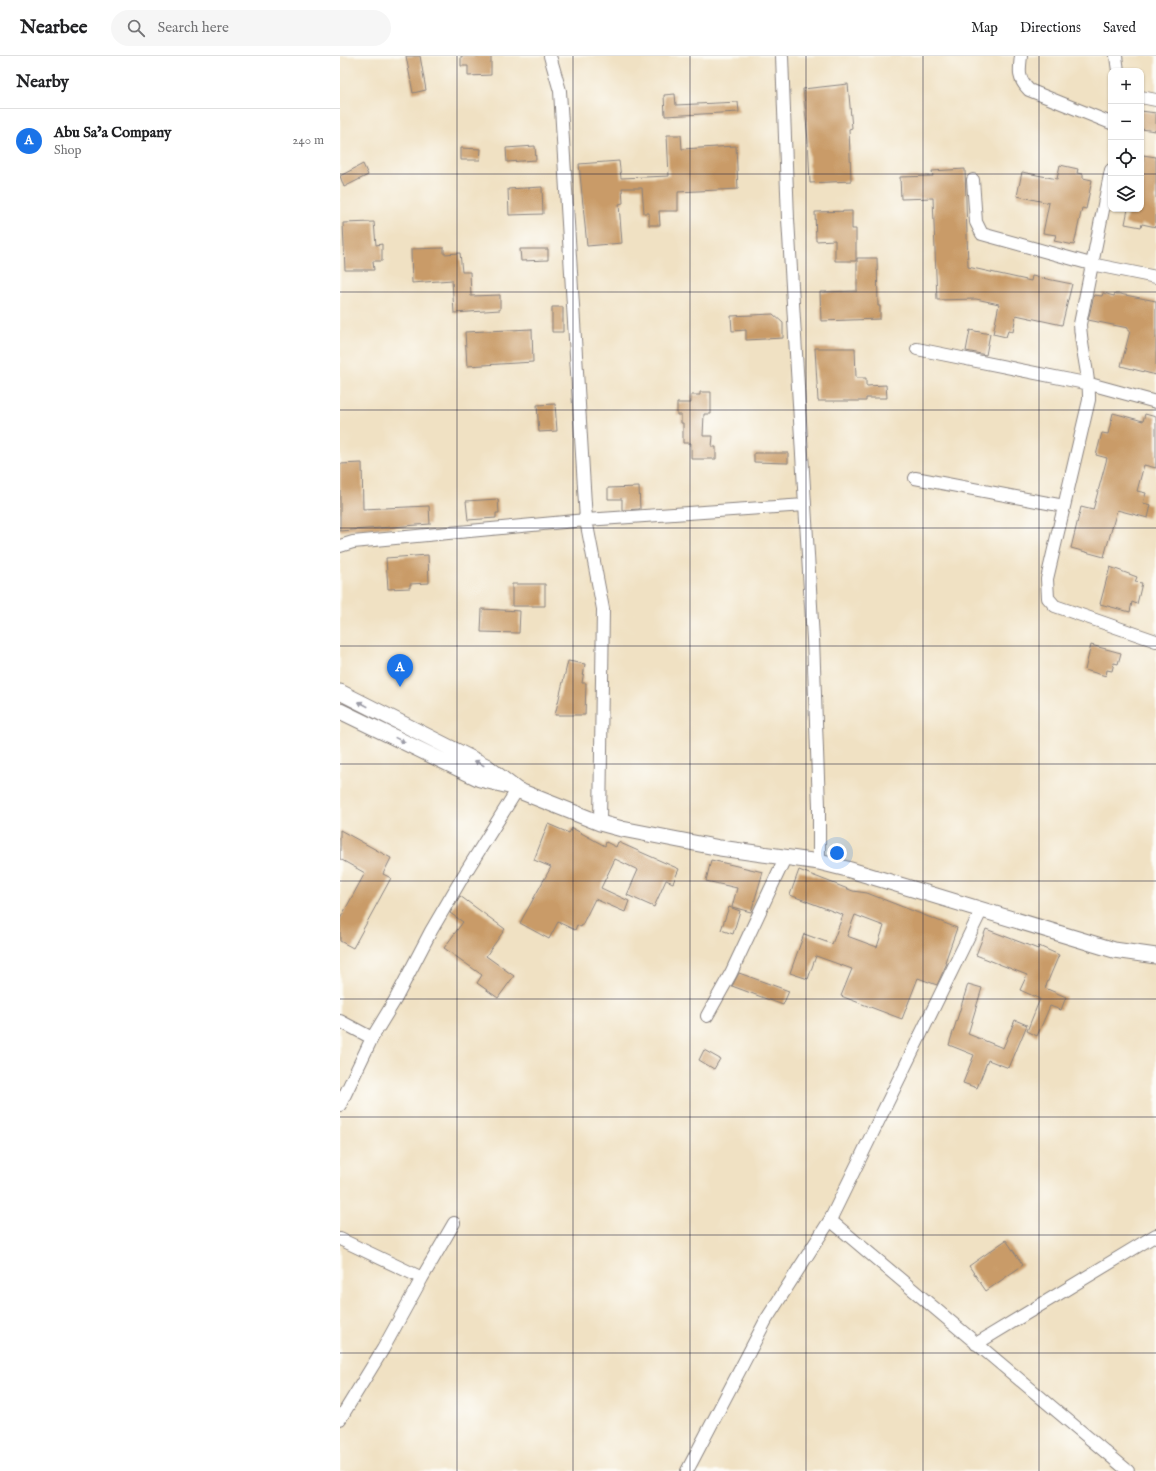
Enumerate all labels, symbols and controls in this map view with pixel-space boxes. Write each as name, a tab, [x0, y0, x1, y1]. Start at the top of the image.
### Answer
search box	[111, 10, 391, 46]
text: Nearbee	[20, 16, 87, 40]
icon: search	[125, 17, 147, 39]
text: Search here	[157, 18, 229, 37]
text: Map	[971, 19, 998, 37]
text: Directions	[1020, 19, 1081, 37]
text: Saved	[1103, 19, 1136, 37]
map controls	[1108, 68, 1144, 212]
button: +	[1108, 68, 1144, 104]
text: Nearby	[16, 72, 69, 93]
button: −	[1108, 104, 1144, 140]
text: Abu Sa’a Company	[54, 123, 171, 142]
text: A	[25, 132, 33, 149]
text: 240 m	[292, 132, 324, 149]
button: locate	[1108, 140, 1144, 176]
text: Shop	[54, 142, 82, 159]
button: layers	[1108, 176, 1144, 212]
pin: A	[387, 654, 413, 687]
one-way arrow	[357, 701, 369, 707]
one-way arrow	[395, 737, 406, 744]
one-way arrow	[473, 760, 485, 766]
your location	[827, 843, 847, 863]

